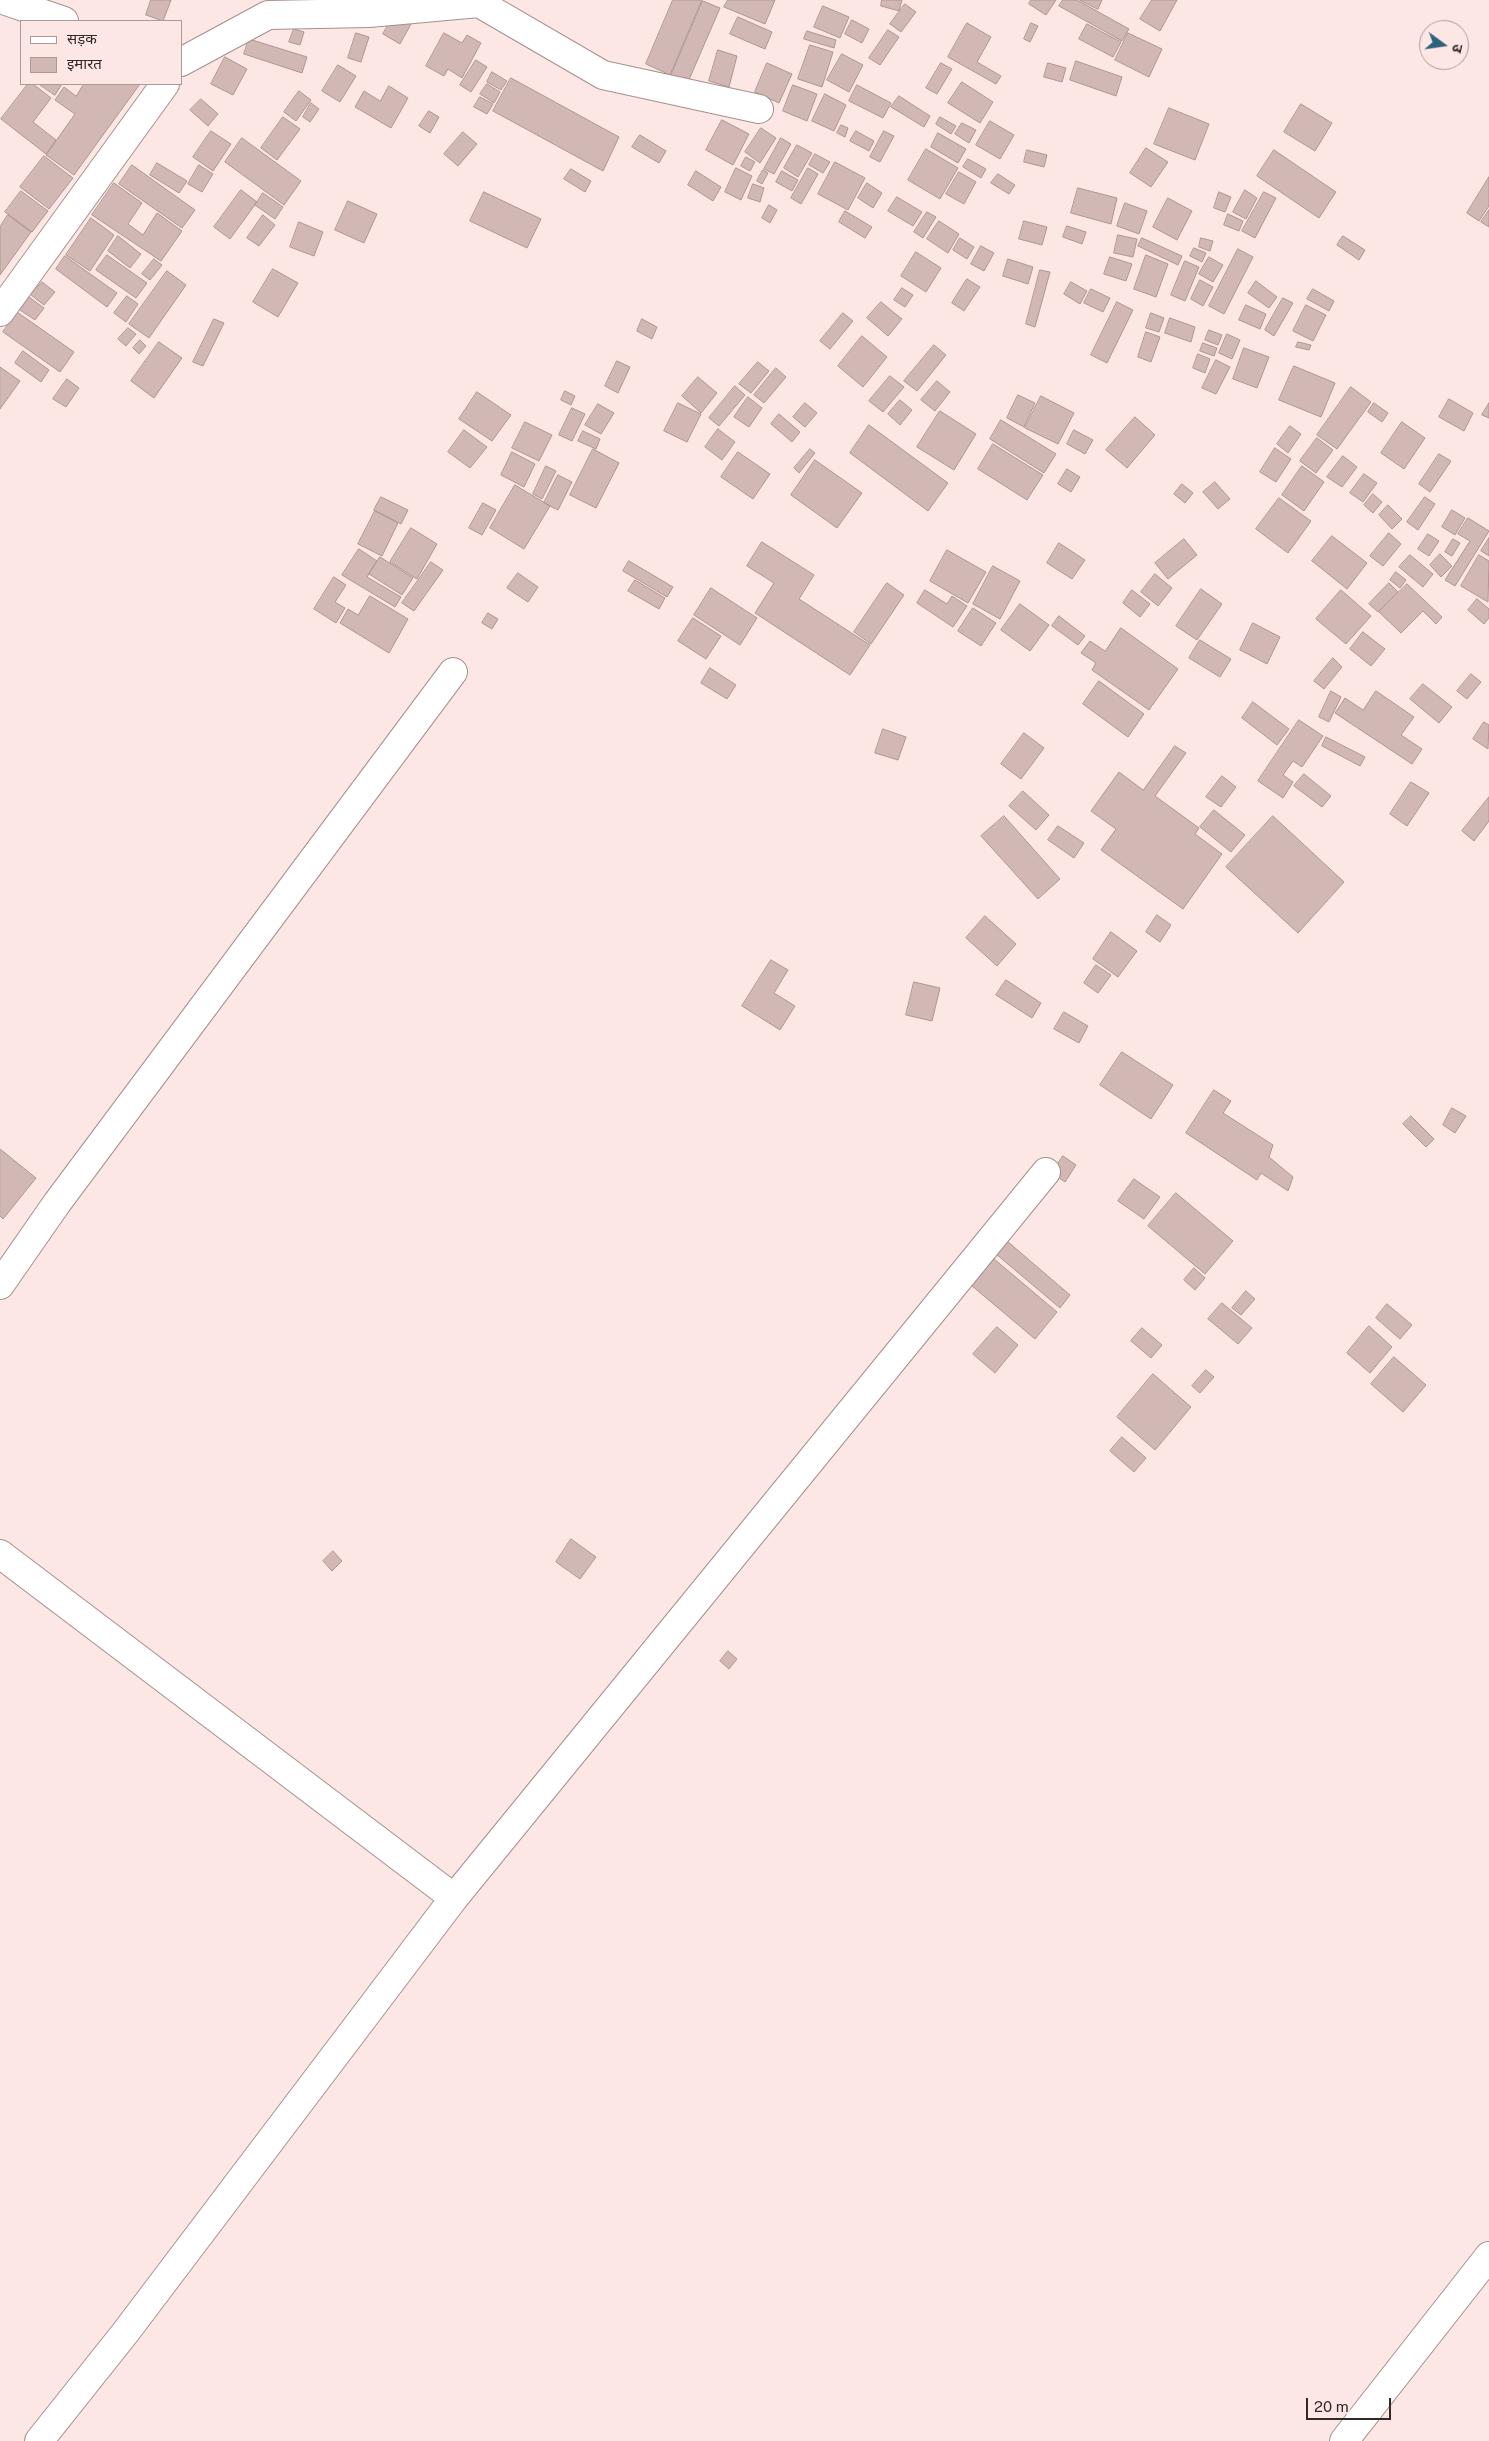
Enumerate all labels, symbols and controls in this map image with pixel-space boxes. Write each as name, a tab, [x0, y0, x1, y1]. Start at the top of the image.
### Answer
legend	[20, 20, 182, 85]
north arrow	[1419, 20, 1469, 70]
text: सड़क	[67, 30, 97, 47]
text: उ	[1449, 42, 1466, 54]
text: इमारत	[67, 55, 102, 72]
scale bar	[1309, 2388, 1394, 2420]
text: 20 m	[1314, 2398, 1349, 2415]

